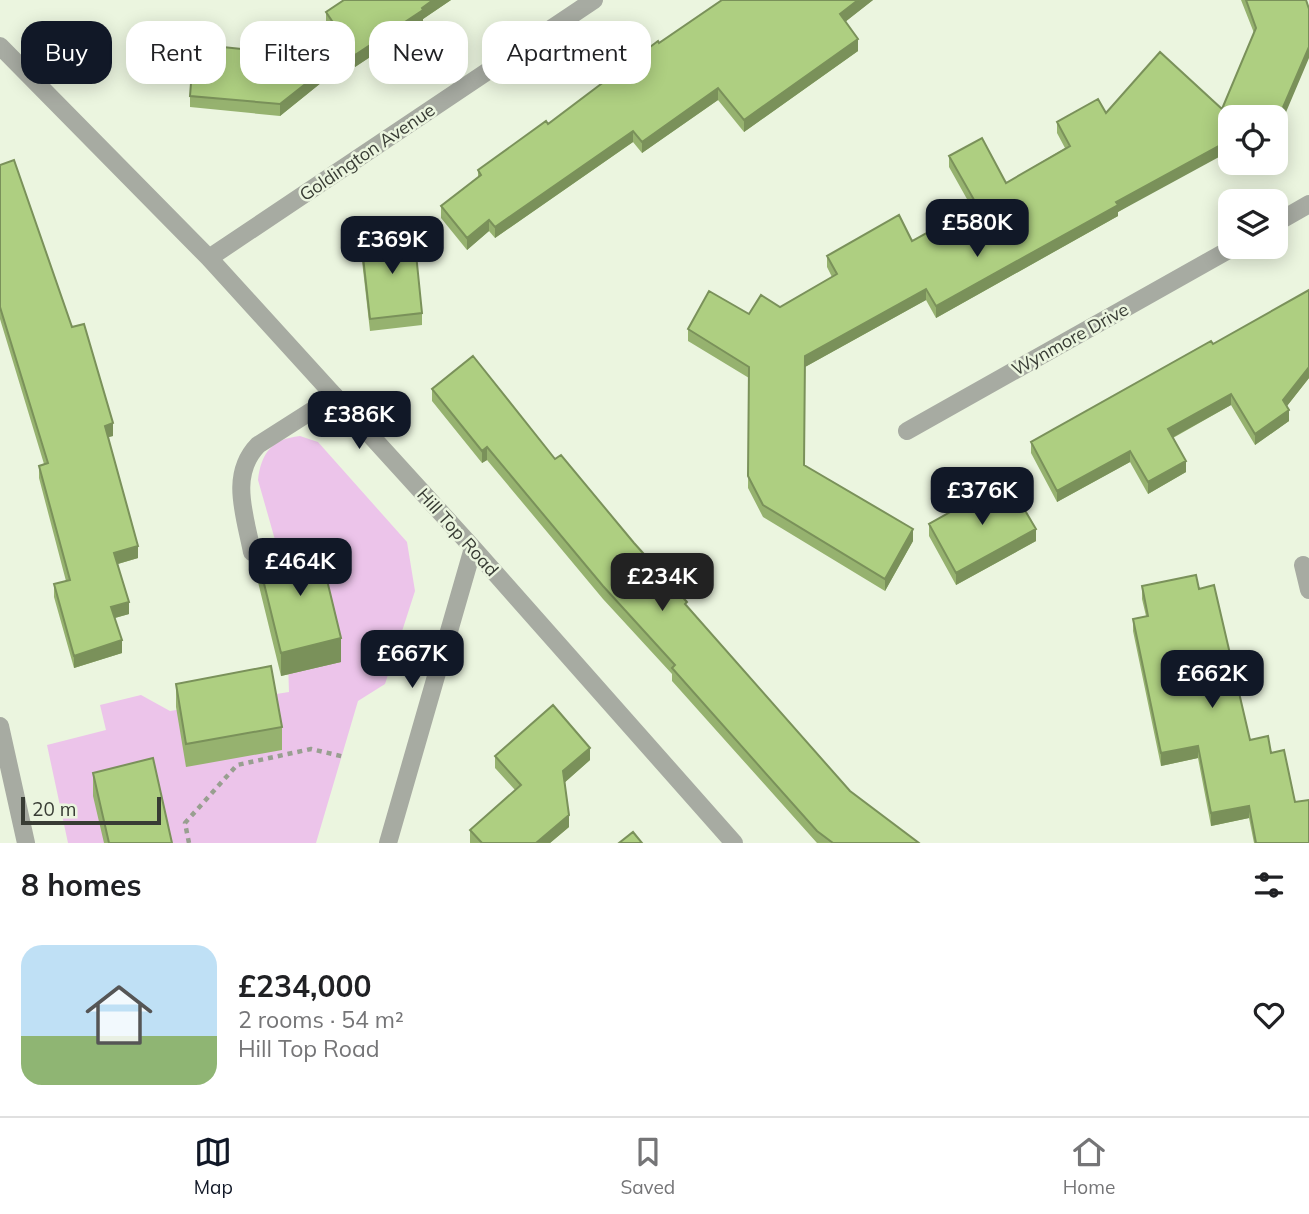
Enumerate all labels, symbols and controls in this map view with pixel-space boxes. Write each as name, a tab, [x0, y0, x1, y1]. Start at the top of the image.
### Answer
chip: Buy	[21, 21, 112, 84]
chip: Rent	[126, 21, 226, 84]
chip: Filters	[240, 21, 355, 84]
chip: New	[369, 21, 468, 84]
chip: Apartment	[482, 21, 651, 84]
street label: Goldington Avenue	[295, 98, 439, 206]
map controls	[1218, 105, 1288, 259]
button: locate	[1218, 105, 1288, 175]
button: layers	[1218, 189, 1288, 259]
pin: £580K	[928, 200, 1026, 259]
text: £580K	[942, 207, 1012, 236]
pin: £369K	[343, 216, 441, 276]
text: £369K	[357, 224, 427, 253]
street label: Wynmore Drive	[1008, 297, 1132, 381]
pin: £386K	[310, 392, 408, 451]
text: £386K	[324, 399, 394, 428]
pin: £376K	[933, 468, 1031, 527]
text: £376K	[947, 475, 1017, 504]
street label: Hill Top Road	[412, 483, 504, 581]
pin: £464K	[251, 538, 349, 598]
text: £464K	[265, 546, 335, 575]
pin: £234K	[613, 554, 711, 613]
text: £234K	[627, 561, 697, 590]
pin: £667K	[363, 630, 461, 690]
text: £667K	[377, 638, 447, 667]
pin: £662K	[1163, 650, 1261, 710]
text: £662K	[1177, 658, 1247, 687]
scale bar	[21, 794, 161, 826]
text: 20 m	[32, 797, 76, 821]
text: 8 homes	[21, 866, 142, 904]
icon: filters	[1250, 866, 1288, 904]
text: £234,000	[238, 967, 371, 1005]
icon: home	[77, 973, 161, 1057]
icon: heart	[1250, 996, 1288, 1034]
text: 2 rooms · 54 m²	[238, 1005, 404, 1034]
text: Hill Top Road	[238, 1034, 380, 1063]
tab: Map	[194, 1133, 233, 1199]
tab: Saved	[620, 1133, 675, 1199]
tab: Home	[1063, 1133, 1115, 1199]

